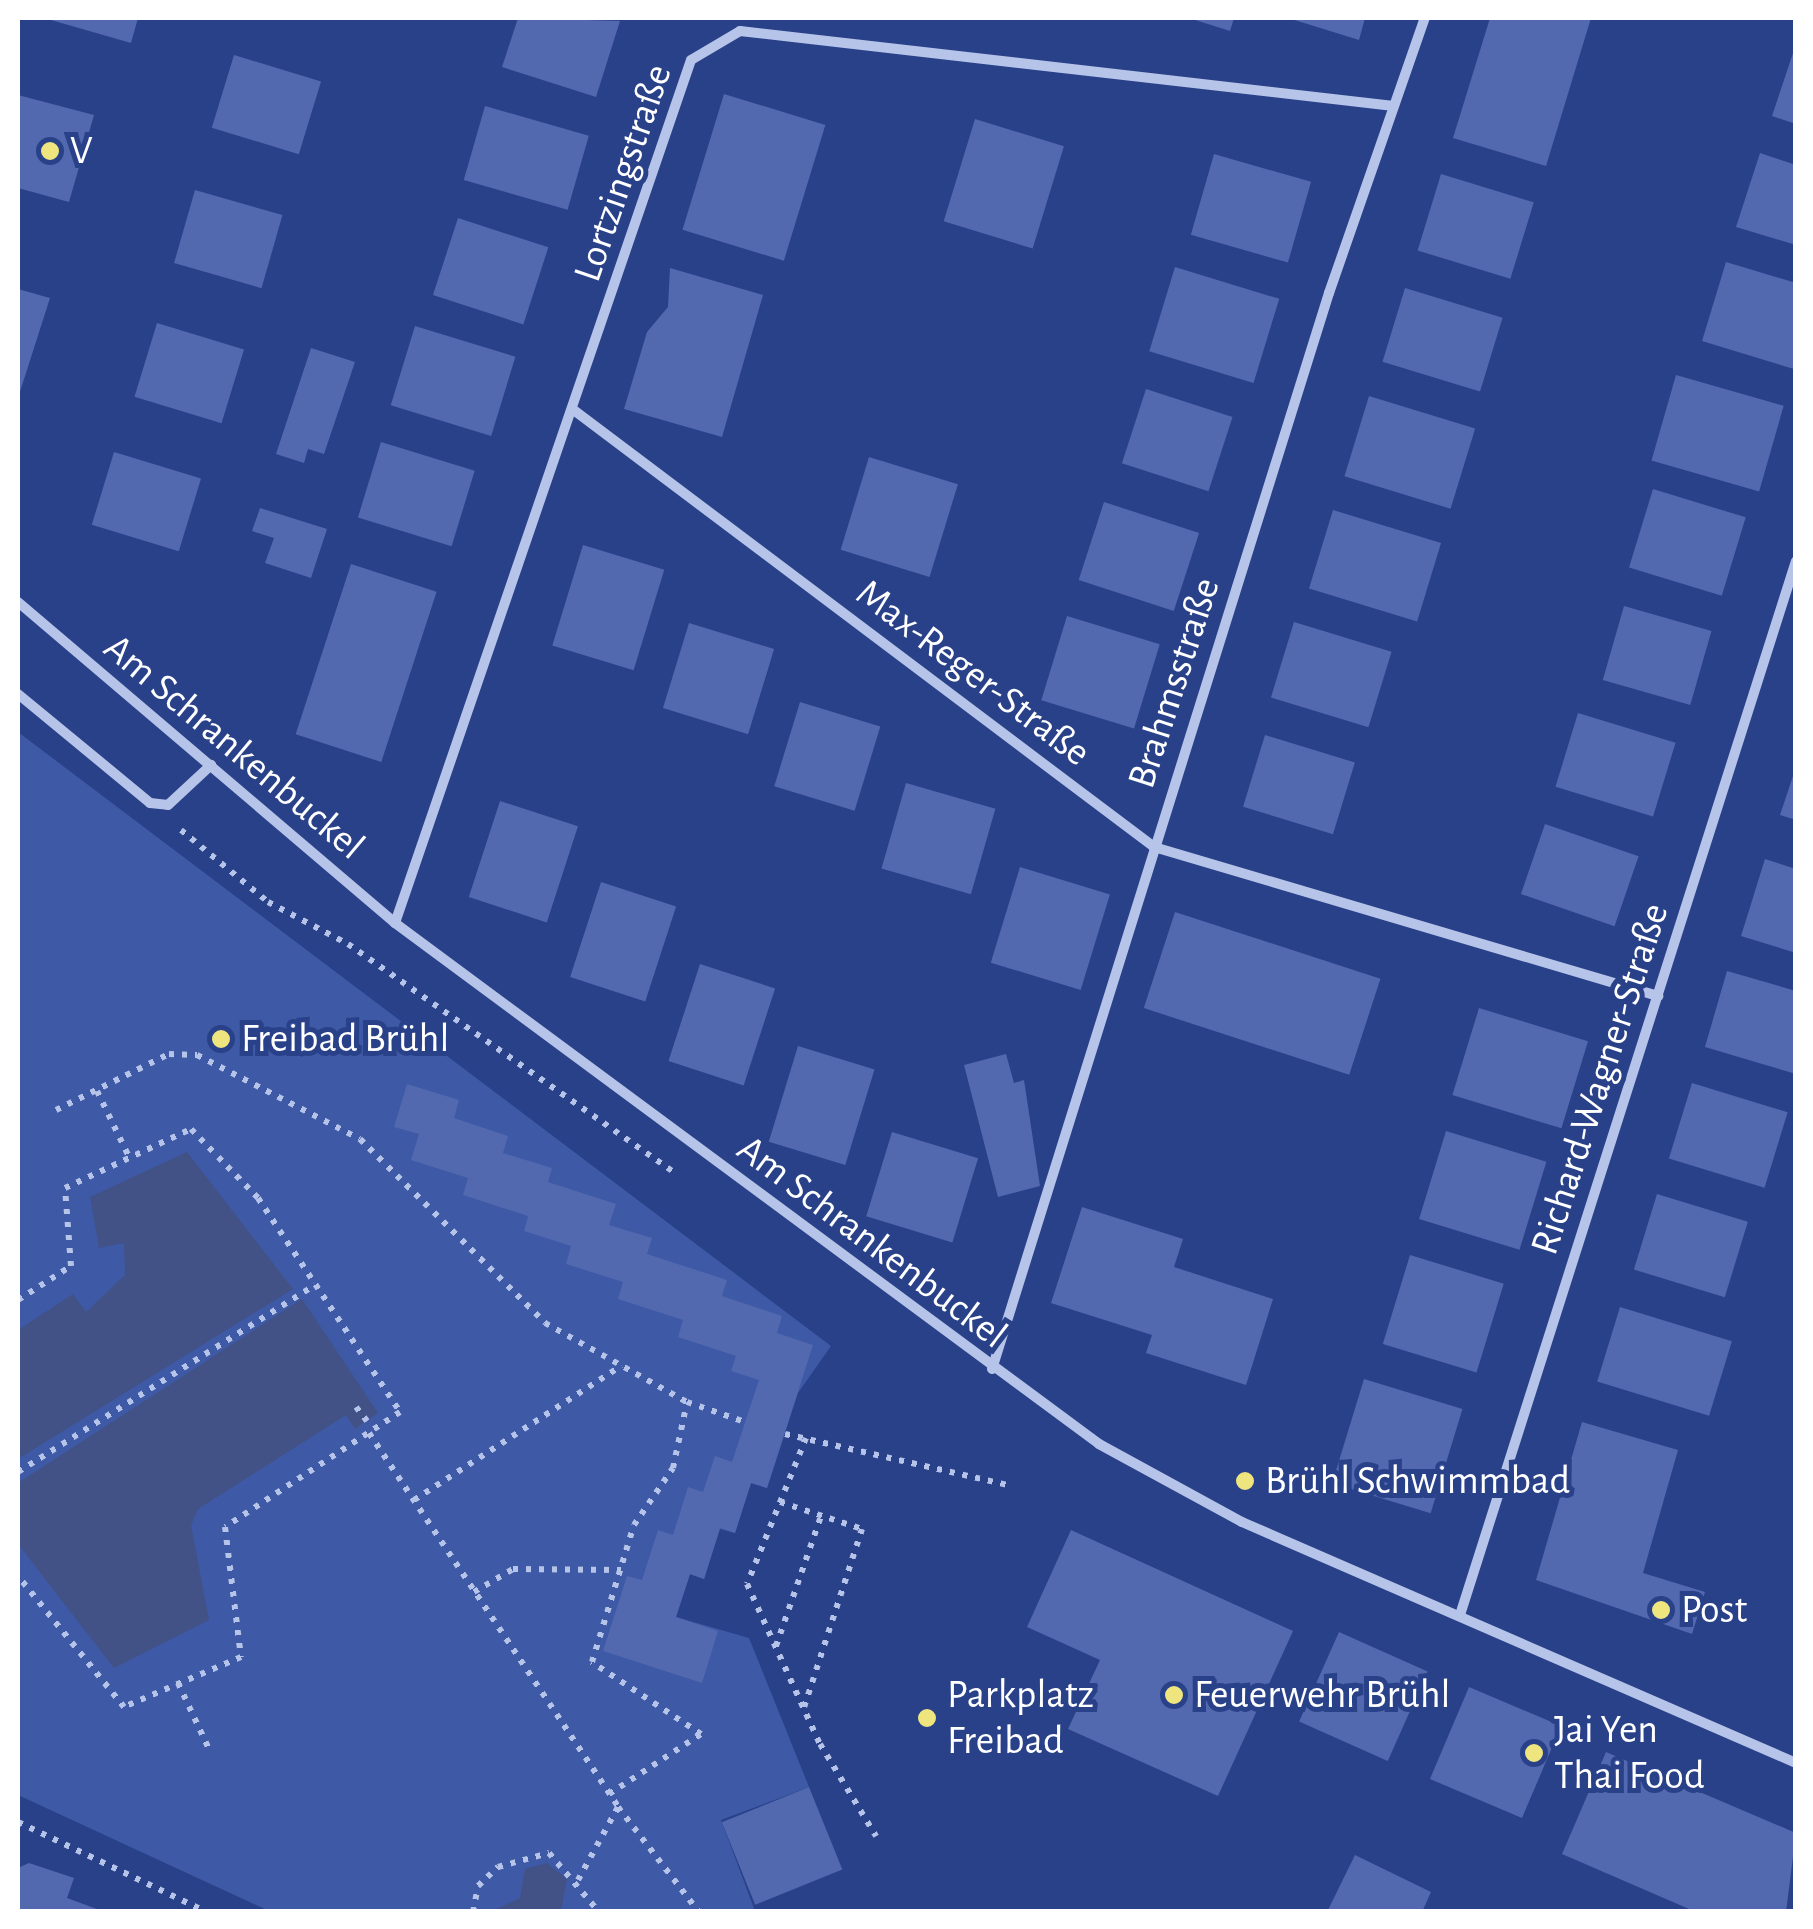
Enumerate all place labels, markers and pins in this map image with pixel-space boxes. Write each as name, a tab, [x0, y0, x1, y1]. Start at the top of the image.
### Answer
place label: V	[70, 127, 93, 175]
marker: V	[39, 140, 61, 162]
place label: Freibad Brühl	[241, 1015, 449, 1063]
marker: Freibad Brühl	[210, 1028, 232, 1050]
place label: Brühl Schwimmbad	[1265, 1457, 1570, 1505]
marker: Brühl Schwimmbad	[1234, 1470, 1256, 1492]
place label: Post	[1681, 1586, 1747, 1634]
marker: Post	[1650, 1599, 1672, 1621]
place label: Parkplatz Freibad	[947, 1671, 1094, 1765]
place label: Feuerwehr Brühl	[1194, 1671, 1450, 1719]
marker: Feuerwehr Brühl	[1163, 1684, 1185, 1706]
place label: Jai Yen Thai Food	[1554, 1706, 1705, 1800]
marker: Parkplatz Freibad	[916, 1707, 938, 1729]
marker: Jai Yen Thai Food	[1523, 1742, 1545, 1764]

